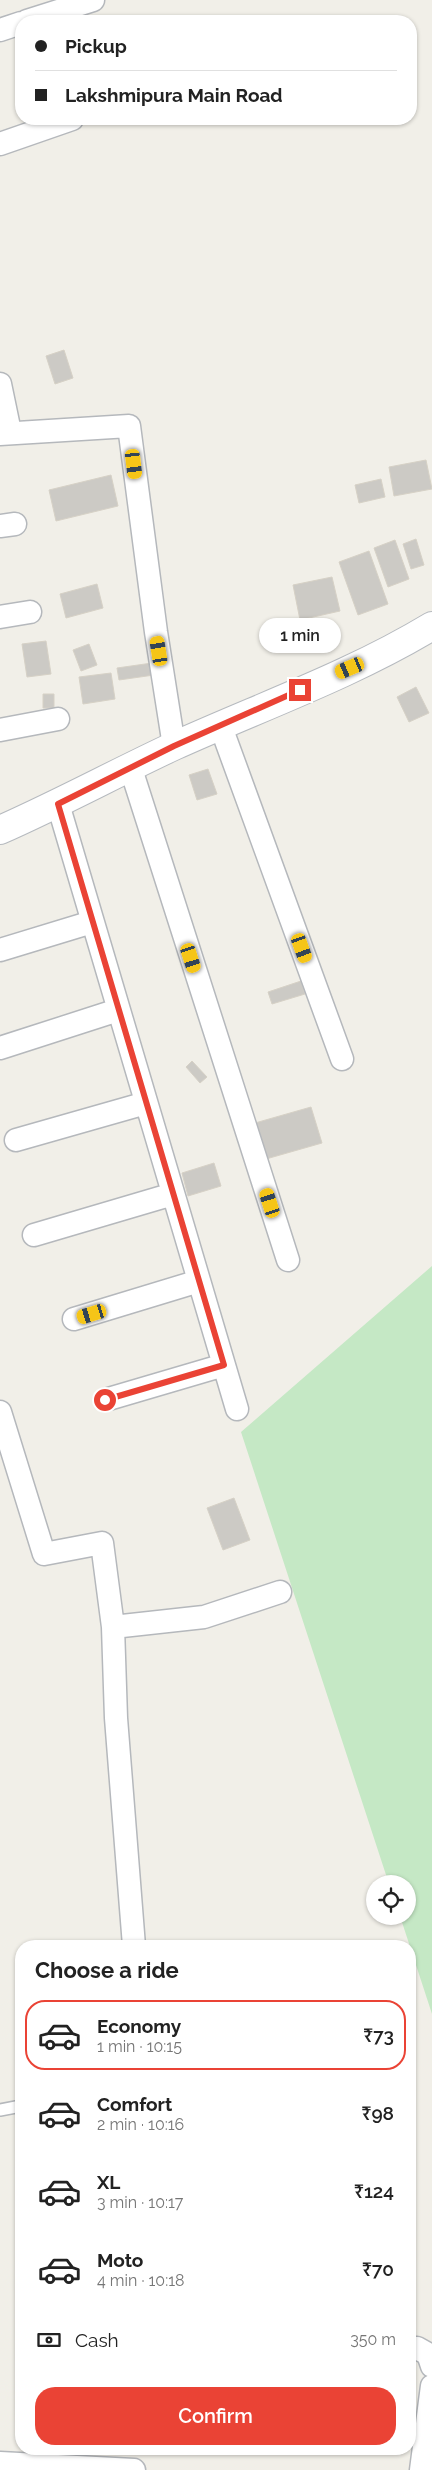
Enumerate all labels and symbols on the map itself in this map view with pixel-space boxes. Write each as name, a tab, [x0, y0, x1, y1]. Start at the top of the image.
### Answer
car	[124, 448, 143, 480]
callout: 1 min	[259, 618, 341, 652]
car	[149, 635, 168, 667]
car	[333, 655, 366, 681]
route end	[289, 679, 311, 701]
car	[289, 931, 314, 965]
car	[179, 941, 202, 975]
car	[258, 1186, 281, 1220]
car	[75, 1302, 108, 1326]
route start	[94, 1389, 116, 1411]

